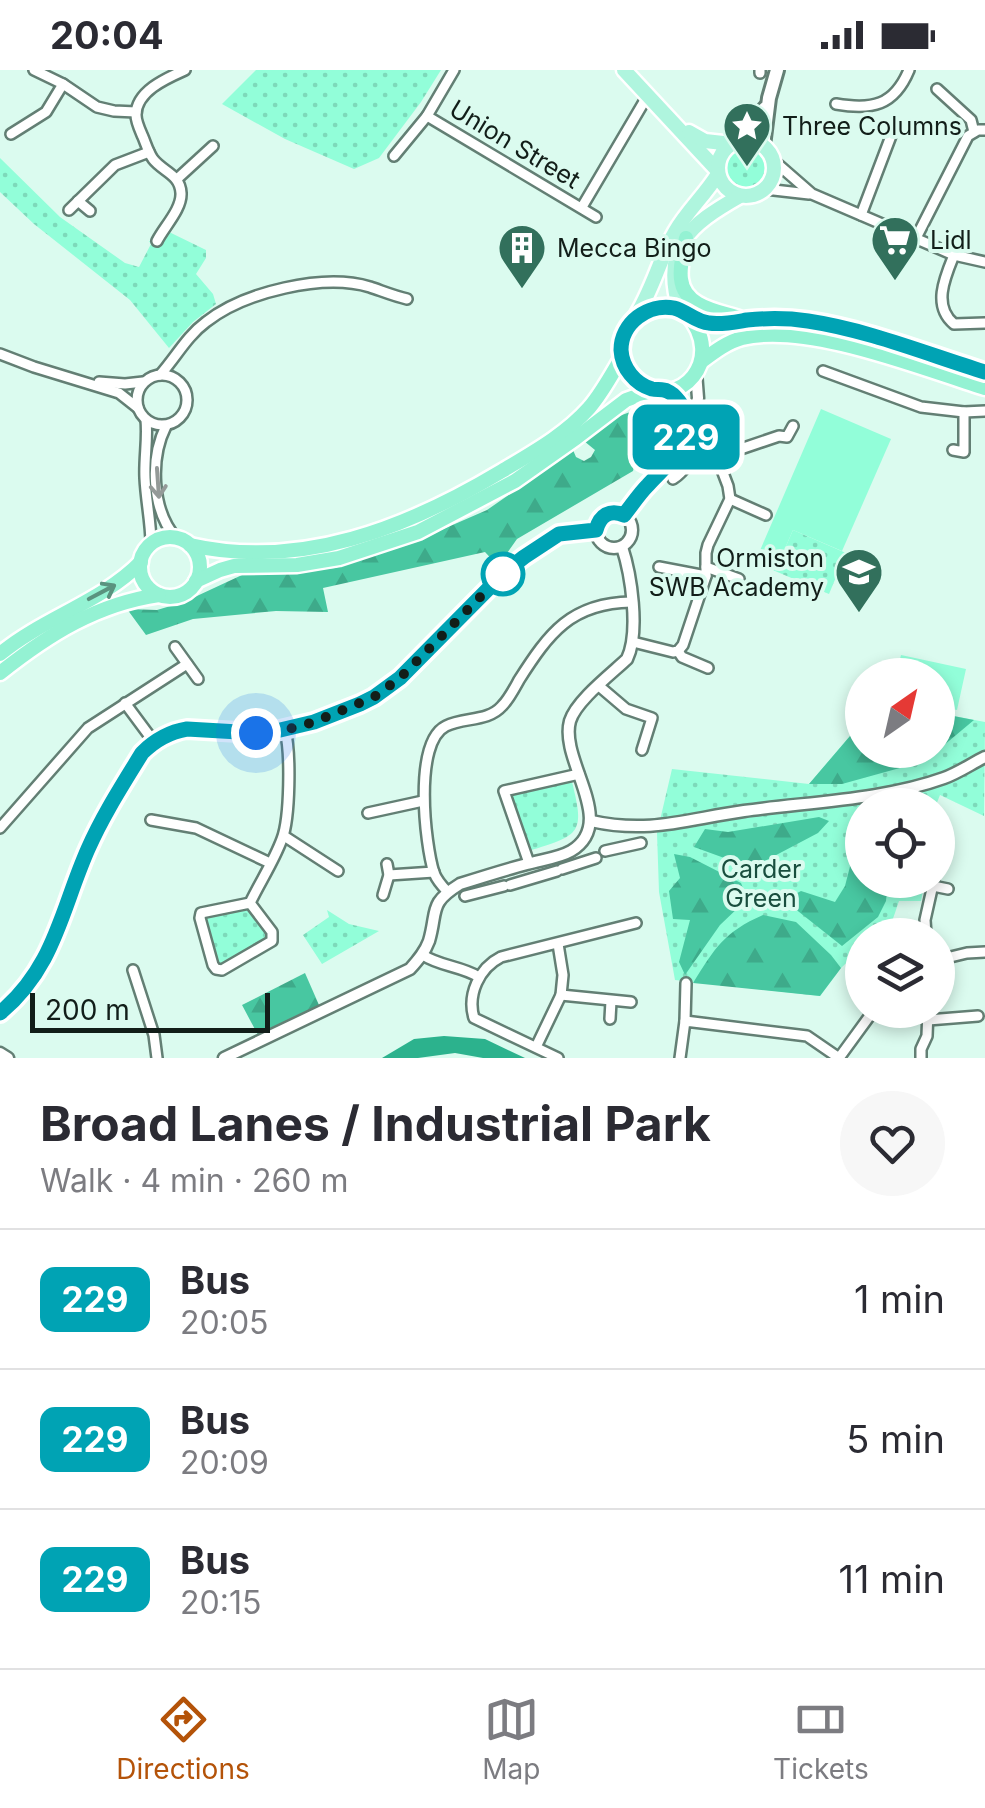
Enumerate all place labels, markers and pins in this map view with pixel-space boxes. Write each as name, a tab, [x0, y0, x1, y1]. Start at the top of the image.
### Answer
place icon: Three Columns	[721, 100, 773, 168]
place label: Three Columns	[782, 111, 962, 141]
supermarket icon: Lidl	[869, 214, 921, 282]
building icon: Mecca Bingo	[496, 222, 548, 290]
place label: Lidl	[930, 225, 972, 255]
place label: Mecca Bingo	[557, 233, 712, 263]
place label: Ormiston SWB Academy	[649, 543, 824, 602]
school or university icon: Ormiston SWB Academy	[833, 546, 885, 614]
unlabelled marker	[482, 553, 524, 595]

